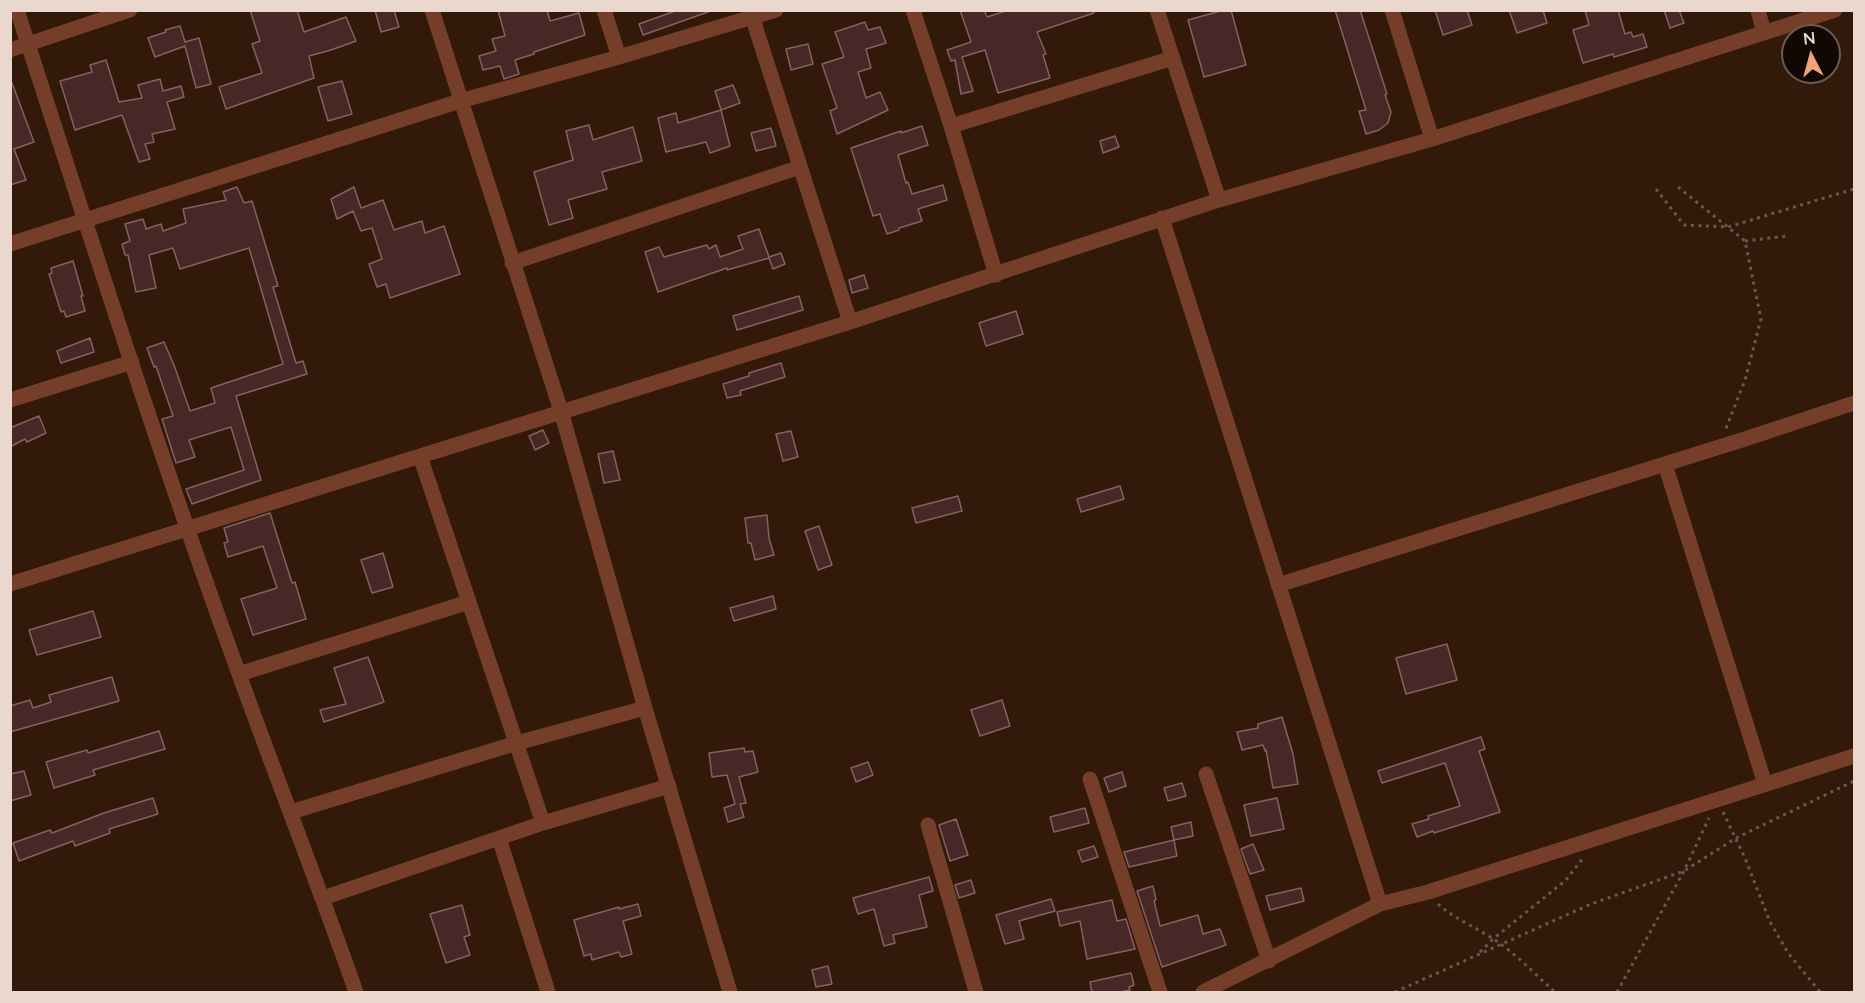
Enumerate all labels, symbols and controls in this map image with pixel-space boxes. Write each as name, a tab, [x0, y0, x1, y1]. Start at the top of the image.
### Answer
north arrow	[1781, 24, 1841, 84]
text: N	[1802, 27, 1816, 48]

